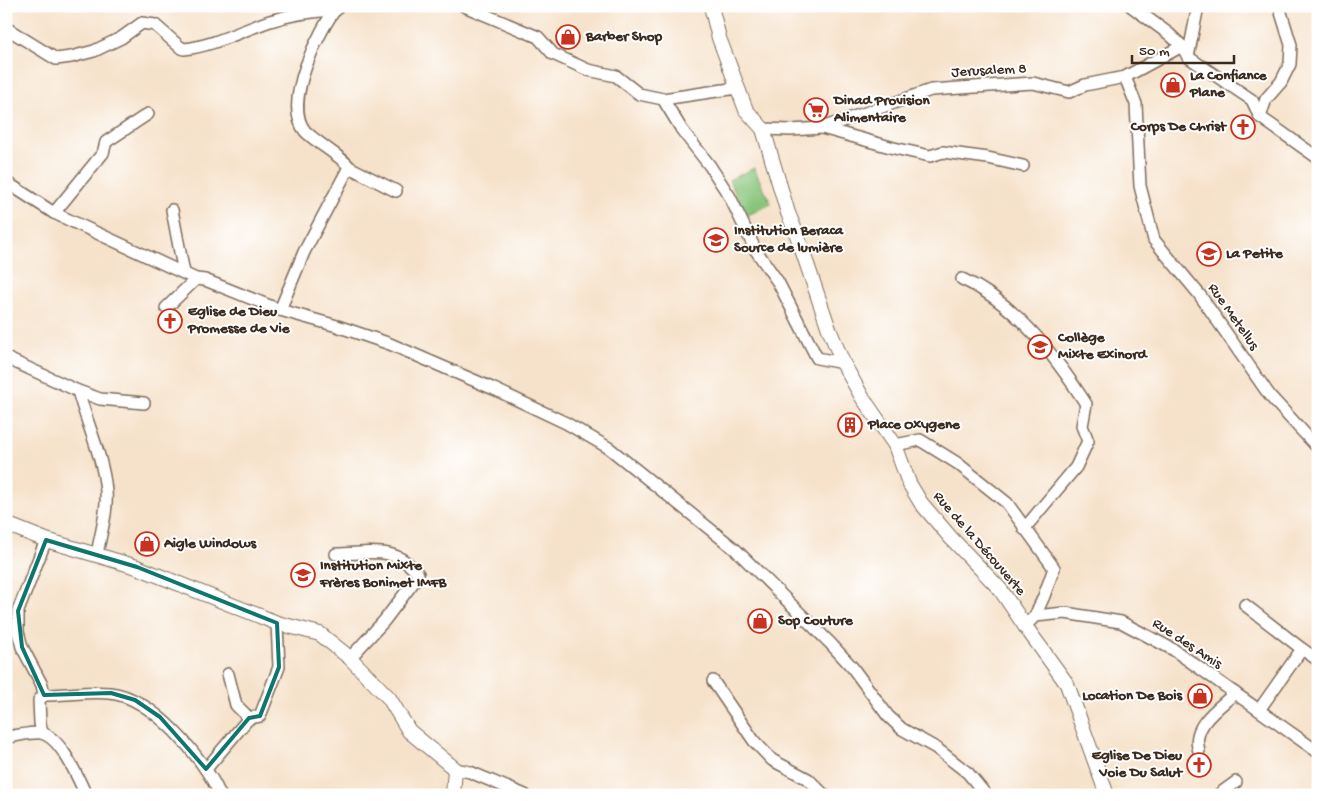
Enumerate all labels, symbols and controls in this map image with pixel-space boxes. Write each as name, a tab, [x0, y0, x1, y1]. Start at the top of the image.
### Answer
shop icon: Barber Shop	[555, 24, 581, 50]
place label: Barber Shop	[585, 28, 663, 46]
scale bar	[1132, 32, 1234, 64]
text: 50 m	[1139, 43, 1170, 61]
street label: Jerusalem 8	[951, 60, 1027, 82]
place label: La Confiance Plane	[1189, 67, 1268, 102]
shop icon: La Confiance Plane	[1160, 72, 1186, 98]
place label: Dinad Provision Alimentaire	[832, 92, 931, 127]
supermarket icon: Dinad Provision Alimentaire	[803, 97, 829, 123]
church icon: Corps De Christ	[1230, 114, 1256, 140]
place label: Corps De Christ	[1130, 118, 1228, 136]
place label: Institution Beraca Source de lumière	[734, 222, 844, 257]
school or university icon: Institution Beraca Source de lumière	[703, 227, 729, 253]
school or university icon: La Petite	[1196, 241, 1222, 267]
place label: La Petite	[1226, 245, 1284, 263]
street label: Rue Metellus	[1203, 280, 1263, 354]
place label: Eglise de Dieu Promesse de Vie	[187, 303, 291, 338]
church icon: Eglise de Dieu Promesse de Vie	[157, 308, 183, 334]
place label: Collège Mixte Exinord	[1057, 329, 1149, 364]
school or university icon: Collège Mixte Exinord	[1027, 334, 1053, 360]
building icon: Place Oxygene	[837, 412, 863, 438]
place label: Place Oxygene	[867, 416, 961, 434]
street label: Rue de la Découverte	[929, 488, 1029, 600]
shop icon: Aigle Windows	[134, 531, 160, 557]
place label: Aigle Windows	[163, 535, 258, 553]
place label: Institution Mixte Frères Bonimet IMFB	[319, 557, 447, 592]
school or university icon: Institution Mixte Frères Bonimet IMFB	[290, 562, 316, 588]
shop icon: Sop Couture	[747, 608, 773, 634]
place label: Sop Couture	[778, 612, 854, 630]
street label: Rue des Amis	[1149, 615, 1226, 674]
shop icon: Location De Bois	[1187, 683, 1213, 709]
place label: Location De Bois	[1082, 687, 1183, 705]
place label: Eglise De Dieu Voie Du Salut	[1092, 747, 1184, 782]
church icon: Eglise De Dieu Voie Du Salut	[1186, 752, 1212, 778]

